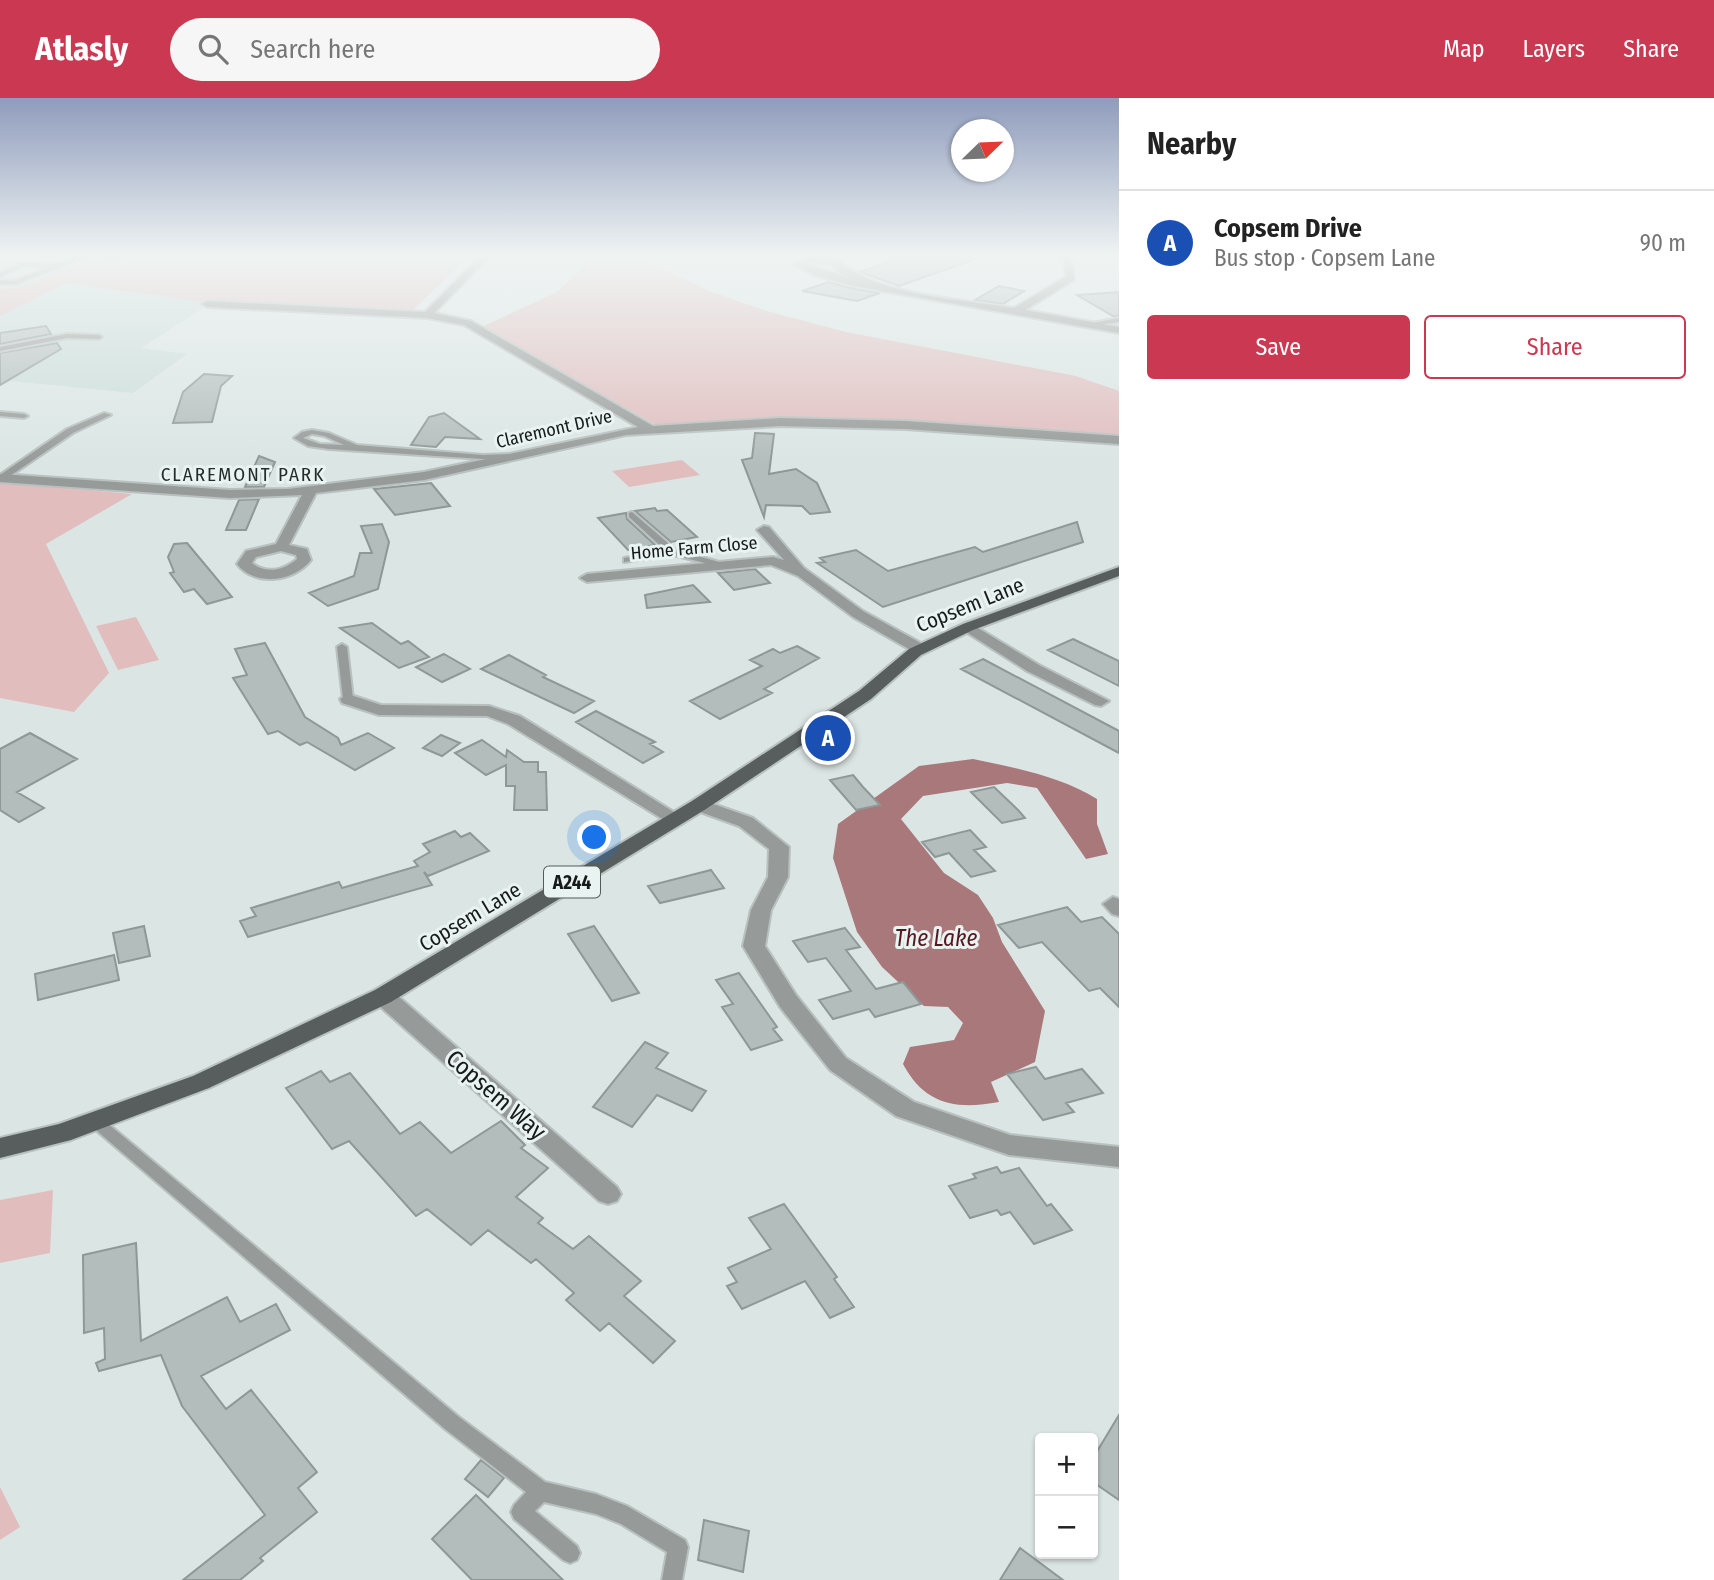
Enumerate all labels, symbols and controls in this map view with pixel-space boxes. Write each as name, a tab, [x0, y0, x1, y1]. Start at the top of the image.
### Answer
search box	[170, 18, 660, 81]
text: Atlasly	[35, 29, 128, 69]
icon: search	[194, 30, 232, 68]
text: Search here	[250, 34, 375, 65]
text: Map	[1443, 35, 1485, 63]
text: Layers	[1523, 35, 1585, 63]
text: Share	[1623, 35, 1679, 63]
north arrow	[951, 119, 1014, 182]
text: Nearby	[1147, 126, 1236, 162]
text: Copsem Drive	[1214, 213, 1362, 244]
text: A	[1164, 229, 1176, 257]
text: 90 m	[1640, 229, 1686, 257]
text: Bus stop · Copsem Lane	[1214, 244, 1435, 272]
button: Save	[1147, 315, 1410, 379]
button: Share	[1424, 315, 1686, 379]
street label: Claremont Drive	[494, 405, 614, 453]
district label: CLAREMONT PARK	[161, 463, 325, 486]
street label: Home Farm Close	[630, 531, 758, 564]
street label: Copsem Lane	[912, 572, 1028, 638]
pin: A	[805, 712, 851, 764]
your location	[577, 820, 611, 854]
road number: A244	[544, 866, 600, 898]
street label: Copsem Lane	[415, 877, 525, 957]
water label: The Lake	[895, 924, 977, 952]
street label: Copsem Way	[441, 1044, 552, 1146]
map controls	[1035, 1433, 1098, 1559]
button: +	[1035, 1433, 1098, 1496]
button: −	[1035, 1496, 1098, 1559]

